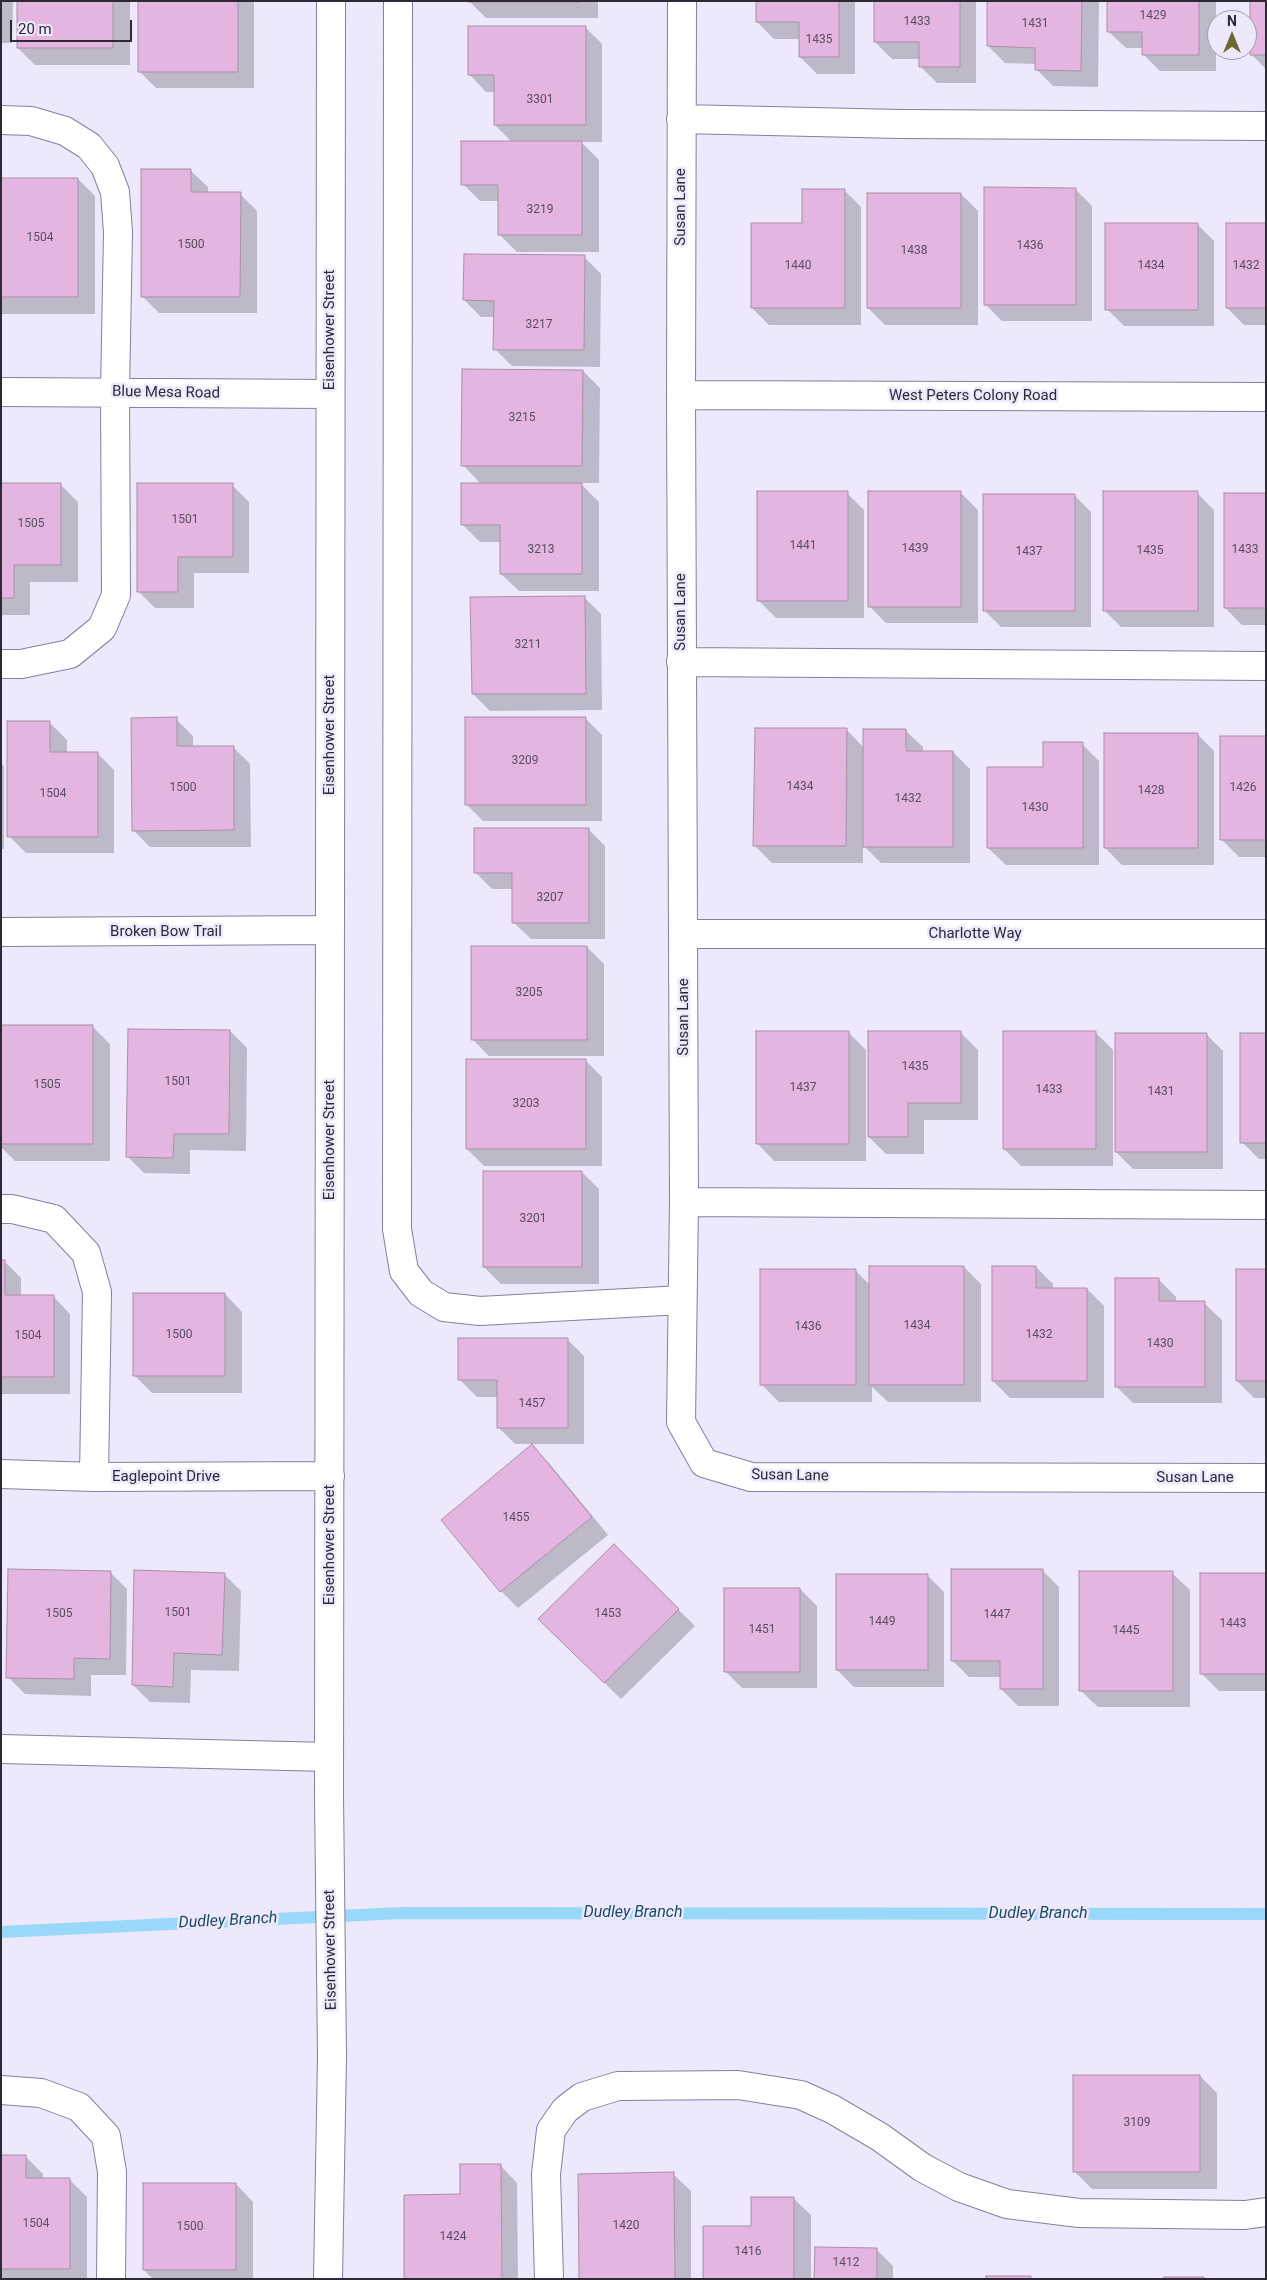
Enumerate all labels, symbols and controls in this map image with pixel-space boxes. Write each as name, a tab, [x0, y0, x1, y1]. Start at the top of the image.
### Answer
house number: 1429	[1140, 9, 1166, 23]
scale bar	[12, 10, 135, 42]
north arrow	[1207, 10, 1257, 60]
text: N	[1227, 13, 1237, 29]
house number: 1433	[904, 15, 930, 29]
house number: 1431	[1022, 17, 1048, 31]
text: 20 m	[18, 20, 52, 38]
house number: 1435	[806, 33, 832, 47]
house number: 3301	[527, 93, 553, 107]
street label: Susan Lane	[672, 168, 690, 246]
house number: 3219	[527, 203, 553, 217]
house number: 1504	[27, 231, 53, 245]
house number: 1500	[178, 238, 204, 252]
house number: 1436	[1017, 239, 1043, 253]
house number: 1438	[901, 244, 927, 258]
house number: 1440	[785, 259, 811, 273]
house number: 1434	[1138, 259, 1164, 273]
house number: 1432	[1233, 259, 1259, 273]
street label: Eisenhower Street	[321, 270, 339, 390]
house number: 3217	[526, 318, 552, 332]
street label: Blue Mesa Road	[112, 383, 220, 403]
street label: West Peters Colony Road	[889, 387, 1057, 405]
house number: 3215	[509, 411, 535, 425]
house number: 1501	[172, 513, 198, 527]
house number: 1505	[18, 517, 44, 531]
house number: 1441	[790, 539, 816, 553]
house number: 1439	[902, 542, 928, 556]
house number: 3213	[528, 543, 554, 557]
house number: 1433	[1232, 543, 1258, 557]
house number: 1435	[1137, 544, 1163, 558]
house number: 1437	[1016, 545, 1042, 559]
street label: Susan Lane	[672, 573, 690, 651]
house number: 3211	[515, 638, 541, 652]
street label: Eisenhower Street	[321, 675, 339, 795]
house number: 3209	[512, 754, 538, 768]
house number: 1434	[787, 780, 813, 794]
house number: 1500	[170, 781, 196, 795]
house number: 1426	[1230, 781, 1256, 795]
house number: 1428	[1138, 784, 1164, 798]
house number: 1504	[40, 787, 66, 801]
house number: 1432	[895, 792, 921, 806]
house number: 1430	[1022, 801, 1048, 815]
house number: 3207	[537, 891, 563, 905]
street label: Broken Bow Trail	[110, 923, 222, 941]
street label: Charlotte Way	[928, 925, 1022, 943]
street label: Susan Lane	[675, 978, 693, 1056]
house number: 3205	[516, 986, 542, 1000]
house number: 1435	[902, 1060, 928, 1074]
house number: 1501	[165, 1075, 191, 1089]
house number: 1505	[34, 1078, 60, 1092]
street label: Eisenhower Street	[321, 1080, 339, 1200]
house number: 1437	[790, 1081, 816, 1095]
house number: 1433	[1036, 1083, 1062, 1097]
house number: 1431	[1148, 1085, 1174, 1099]
house number: 3203	[513, 1097, 539, 1111]
house number: 3201	[520, 1212, 546, 1226]
house number: 1434	[904, 1319, 930, 1333]
house number: 1436	[795, 1320, 821, 1334]
house number: 1500	[166, 1328, 192, 1342]
house number: 1432	[1026, 1328, 1052, 1342]
house number: 1504	[15, 1329, 41, 1343]
house number: 1430	[1147, 1337, 1173, 1351]
house number: 1457	[519, 1397, 545, 1411]
street label: Susan Lane	[751, 1466, 829, 1486]
street label: Eaglepoint Drive	[112, 1468, 220, 1486]
street label: Susan Lane	[1156, 1469, 1234, 1487]
street label: Eisenhower Street	[321, 1485, 339, 1605]
house number: 1455	[503, 1511, 529, 1525]
house number: 1501	[165, 1606, 191, 1620]
house number: 1505	[46, 1607, 72, 1621]
house number: 1453	[595, 1607, 621, 1621]
house number: 1447	[984, 1608, 1010, 1622]
house number: 1449	[869, 1615, 895, 1629]
house number: 1443	[1220, 1617, 1246, 1631]
house number: 1451	[749, 1623, 775, 1637]
house number: 1445	[1113, 1624, 1139, 1638]
street label: Eisenhower Street	[321, 1890, 341, 2010]
water label: Dudley Branch	[584, 1903, 682, 1923]
water label: Dudley Branch	[989, 1904, 1087, 1924]
water label: Dudley Branch	[178, 1909, 278, 1933]
house number: 3109	[1124, 2116, 1150, 2130]
house number: 1504	[23, 2217, 49, 2231]
house number: 1420	[613, 2219, 639, 2233]
house number: 1500	[177, 2220, 203, 2234]
house number: 1424	[440, 2230, 466, 2244]
house number: 1416	[735, 2245, 761, 2259]
house number: 1412	[833, 2256, 859, 2270]

